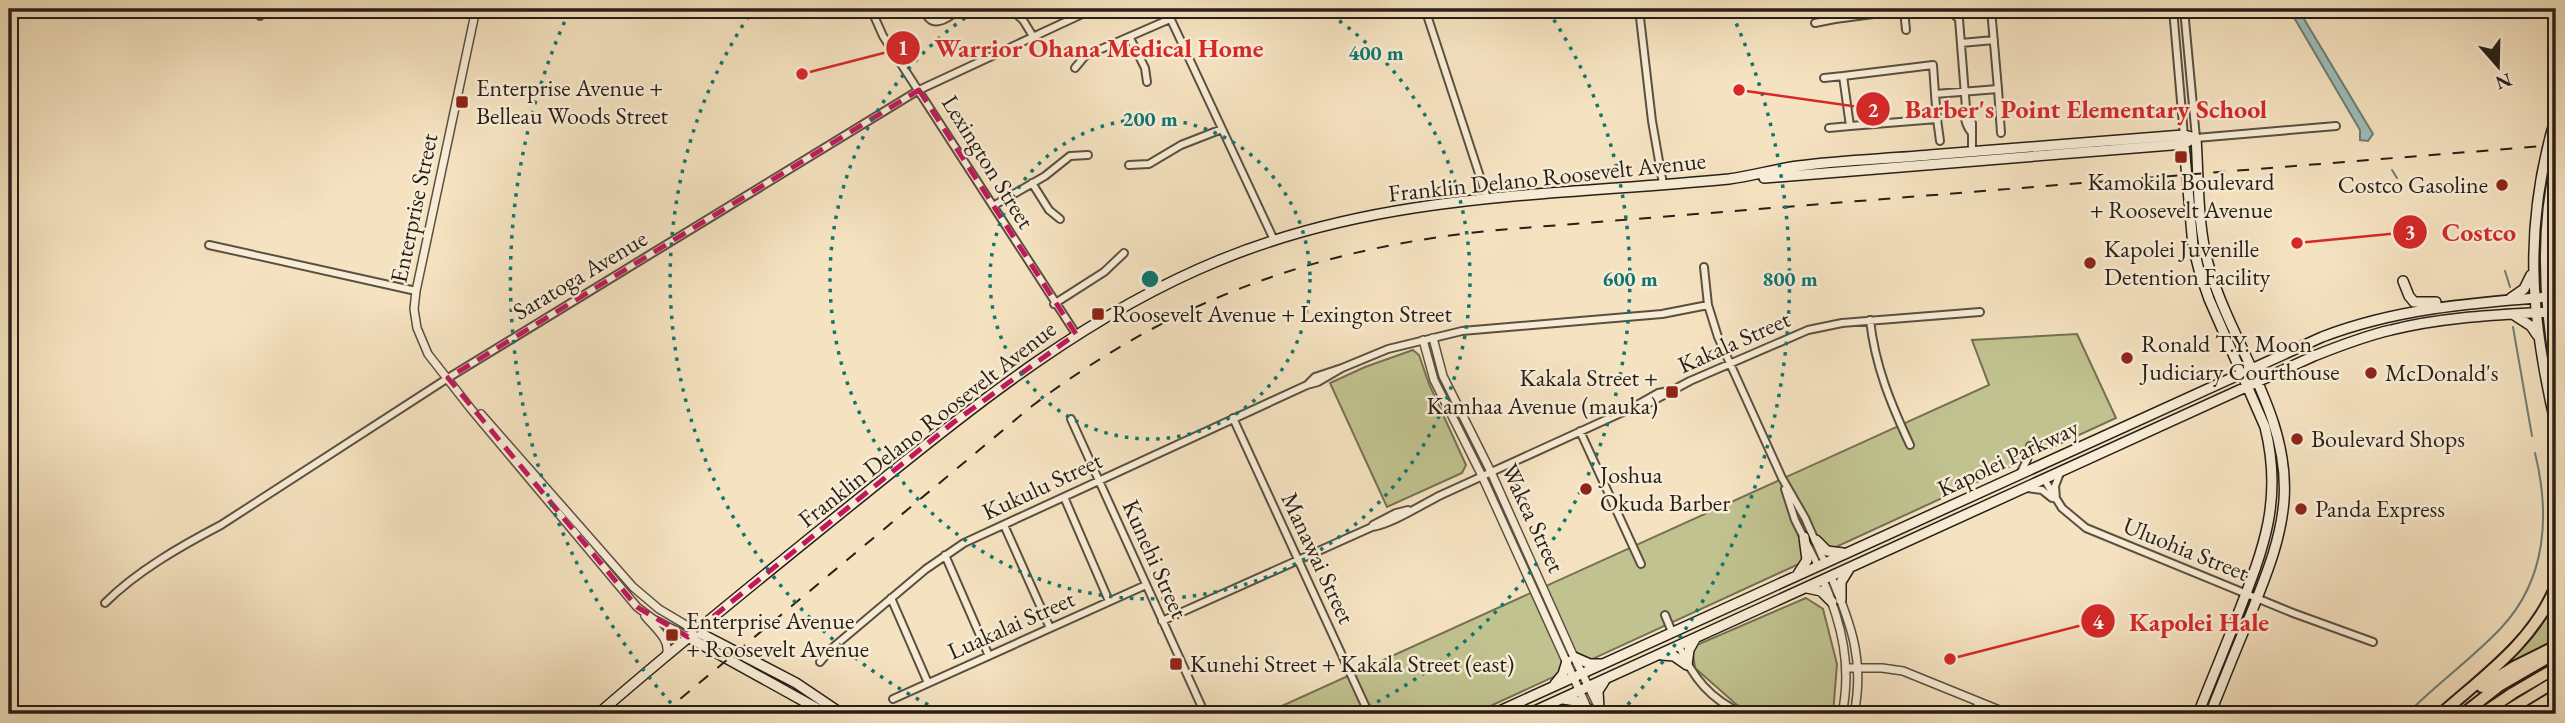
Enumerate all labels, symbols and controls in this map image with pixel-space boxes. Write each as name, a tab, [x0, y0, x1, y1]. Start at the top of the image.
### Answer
callout: Warrior Ohana Medical Home	[885, 24, 1278, 71]
text: Warrior Ohana Medical Home	[934, 31, 1264, 65]
north arrow	[2464, 32, 2534, 102]
text: 1	[897, 34, 909, 61]
text: 400 m	[1348, 39, 1404, 66]
text: N	[2492, 67, 2515, 96]
place label: Enterprise Avenue + Belleau Woods Street	[476, 72, 669, 131]
callout: Barber's Point Elementary School	[1856, 86, 2281, 133]
street label: Lexington Street	[935, 89, 1042, 235]
text: Barber's Point Elementary School	[1905, 92, 2267, 126]
marker: Enterprise Avenue + Belleau Woods Street	[454, 94, 470, 110]
text: 2	[1867, 96, 1879, 123]
text: 200 m	[1122, 105, 1178, 132]
street label: Enterprise Street	[383, 130, 445, 286]
street label: Franklin Delano Roosevelt Avenue	[1387, 144, 1707, 209]
marker: Kamokila Boulevard + Roosevelt Avenue	[2173, 149, 2189, 165]
place label: Kamokila Boulevard + Roosevelt Avenue	[2087, 166, 2275, 225]
place label: Costco Gasoline	[2338, 169, 2488, 200]
marker: Costco Gasoline	[2494, 177, 2510, 193]
callout: Costco	[2393, 208, 2530, 255]
text: Costco	[2442, 215, 2516, 249]
text: 3	[2404, 218, 2416, 245]
street label: Saratoga Avenue	[507, 222, 653, 327]
place label: Kapolei Juvenille Detention Facility	[2104, 233, 2271, 292]
marker: Kapolei Juvenille Detention Facility	[2082, 255, 2098, 271]
text: 600 m	[1602, 265, 1658, 292]
text: 800 m	[1762, 265, 1818, 292]
centre of rings	[1138, 267, 1162, 291]
place label: Roosevelt Avenue + Lexington Street	[1112, 298, 1452, 329]
street label: Kakala Street	[1673, 303, 1795, 380]
marker: Roosevelt Avenue + Lexington Street	[1090, 306, 1106, 322]
street label: Franklin Delano Roosevelt Avenue	[791, 313, 1062, 534]
place label: Ronald T.Y. Moon Judiciary Courthouse	[2139, 328, 2340, 387]
marker: Ronald T.Y. Moon Judiciary Courthouse	[2119, 350, 2135, 366]
place label: McDonald's	[2385, 357, 2499, 388]
place label: Kakala Street + Kamhaa Avenue (mauka)	[1427, 362, 1658, 421]
marker: McDonald's	[2363, 365, 2379, 381]
marker: Kakala Street + Kamhaa Avenue (mauka)	[1664, 384, 1680, 400]
street label: Kapolei Parkway	[1932, 411, 2084, 504]
place label: Boulevard Shops	[2311, 423, 2465, 454]
marker: Boulevard Shops	[2289, 431, 2305, 447]
street label: Kukulu Street	[977, 444, 1107, 527]
street label: Wakea Street	[1495, 458, 1572, 578]
place label: Joshua Okuda Barber	[1598, 459, 1730, 518]
marker: Joshua Okuda Barber	[1578, 481, 1594, 497]
street label: Manawai Street	[1274, 487, 1363, 629]
place label: Panda Express	[2315, 493, 2445, 524]
street label: Kunehi Street	[1116, 495, 1196, 623]
marker: Panda Express	[2293, 501, 2309, 517]
street label: Uluohia Street	[2119, 509, 2254, 588]
street label: Luakalai Street	[942, 583, 1080, 666]
callout: Kapolei Hale	[2080, 598, 2283, 645]
place label: Enterprise Avenue + Roosevelt Avenue	[686, 605, 869, 664]
text: Kapolei Hale	[2129, 605, 2269, 639]
text: 4	[2092, 608, 2104, 635]
marker: Enterprise Avenue + Roosevelt Avenue	[664, 627, 680, 643]
place label: Kunehi Street + Kakala Street (east)	[1190, 648, 1514, 679]
marker: Kunehi Street + Kakala Street (east)	[1168, 656, 1184, 672]

